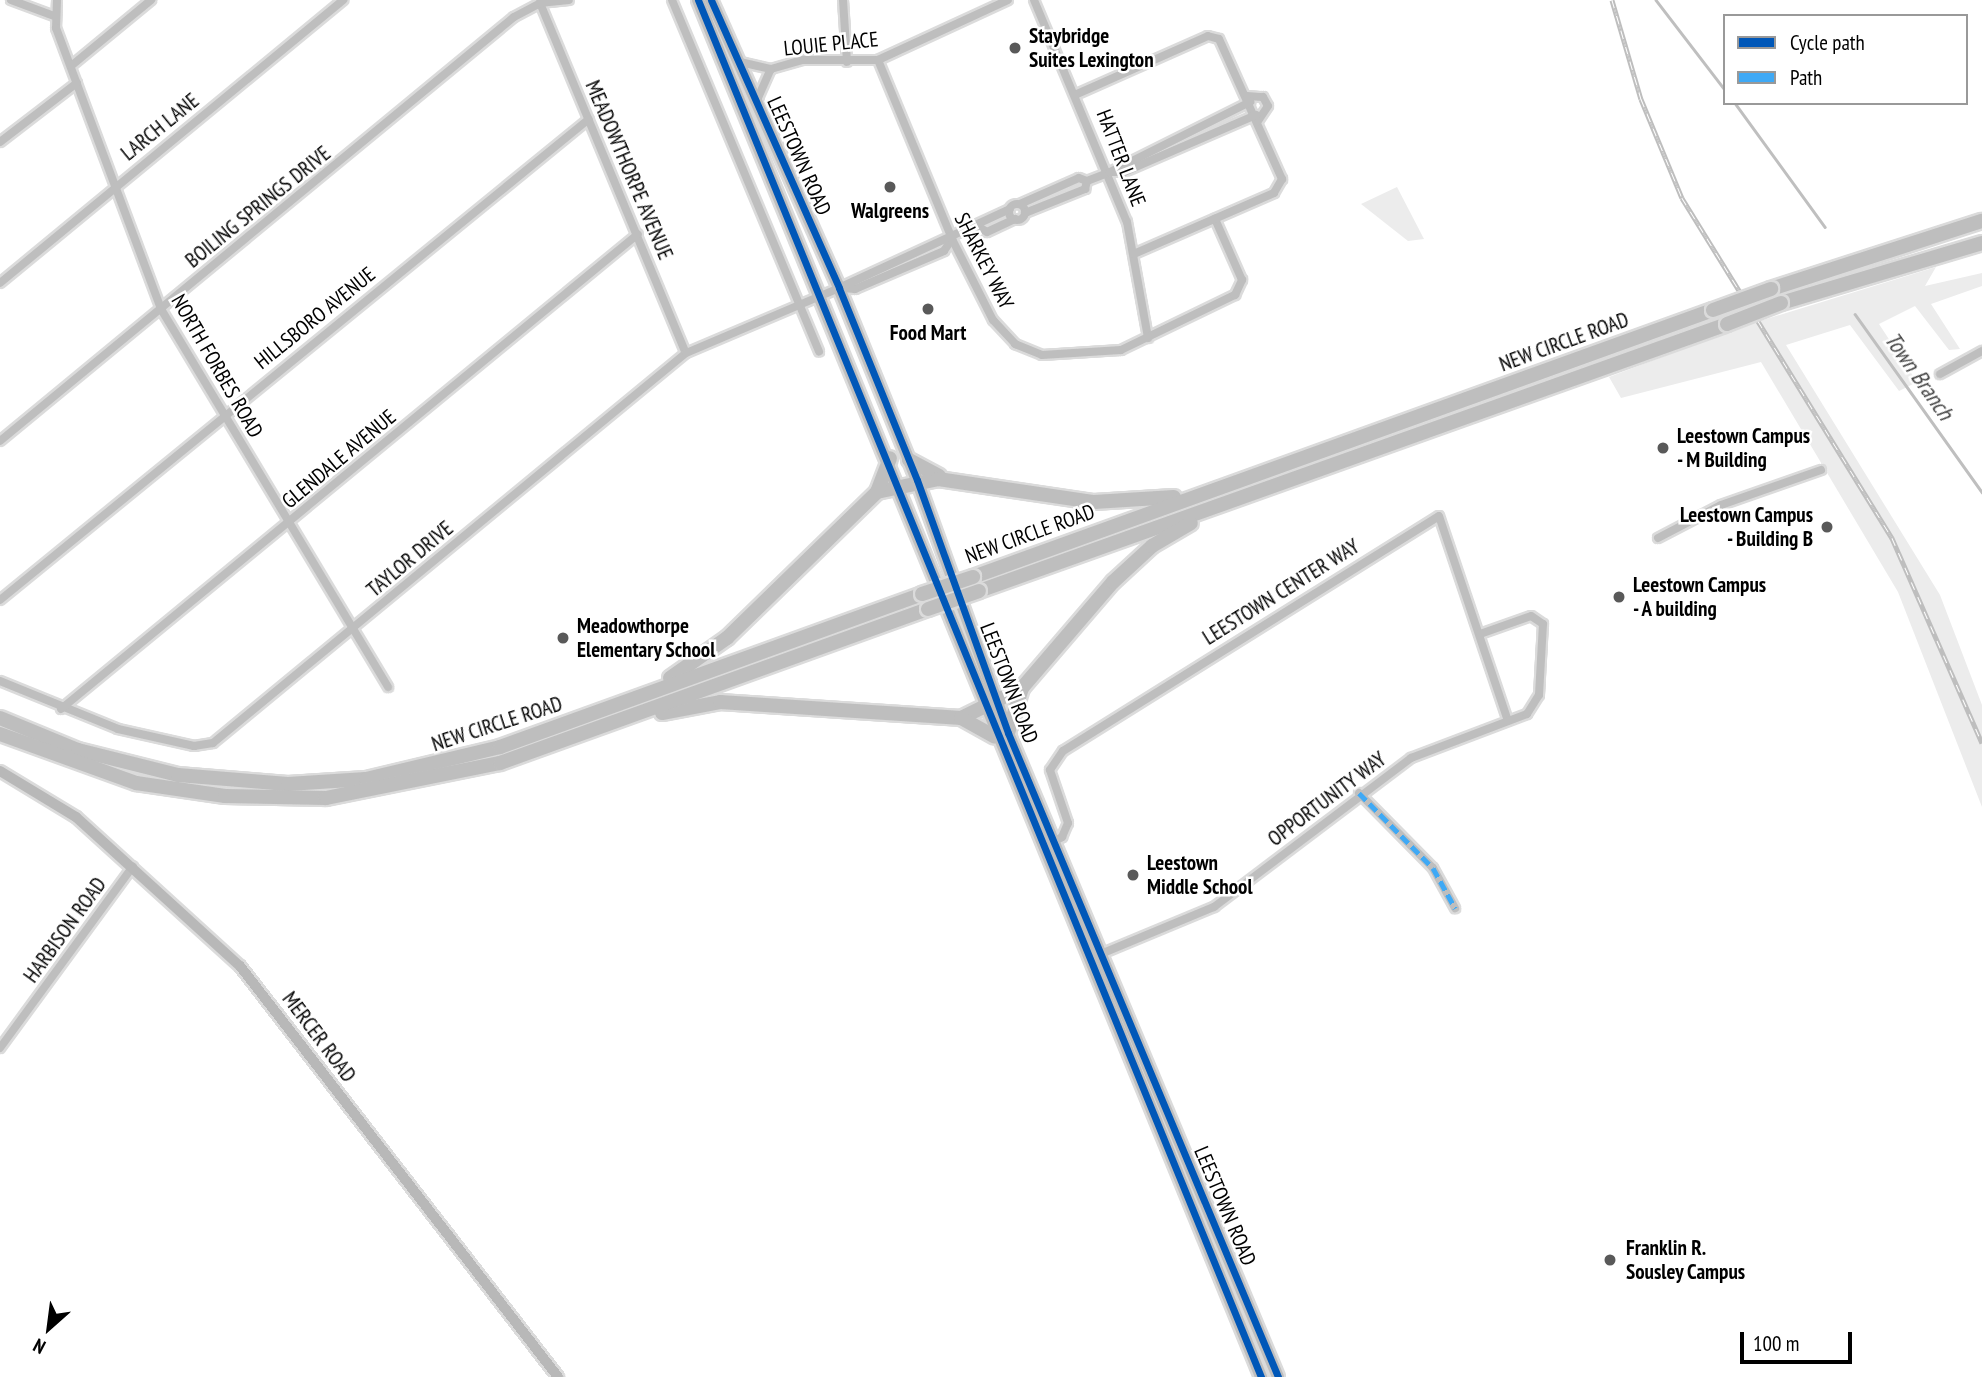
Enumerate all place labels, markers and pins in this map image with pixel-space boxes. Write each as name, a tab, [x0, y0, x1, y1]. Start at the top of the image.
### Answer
place label: Staybridge Suites Lexington	[1029, 23, 1154, 73]
marker: Staybridge Suites Lexington	[1007, 40, 1023, 56]
marker: Walgreens	[882, 179, 898, 195]
place label: Walgreens	[851, 198, 929, 224]
marker: Food Mart	[920, 301, 936, 317]
place label: Food Mart	[890, 320, 966, 346]
place label: Leestown Campus - M Building	[1677, 423, 1810, 473]
marker: Leestown Campus - M Building	[1655, 440, 1671, 456]
place label: Leestown Campus - Building B	[1680, 502, 1813, 552]
marker: Leestown Campus - Building B	[1819, 519, 1835, 535]
place label: Leestown Campus - A building	[1633, 572, 1766, 622]
marker: Leestown Campus - A building	[1611, 589, 1627, 605]
place label: Meadowthorpe Elementary School	[577, 613, 716, 663]
marker: Meadowthorpe Elementary School	[555, 630, 571, 646]
place label: Leestown Middle School	[1147, 850, 1253, 900]
marker: Leestown Middle School	[1125, 867, 1141, 883]
place label: Franklin R. Sousley Campus	[1626, 1235, 1746, 1285]
marker: Franklin R. Sousley Campus	[1600, 1250, 1620, 1270]

